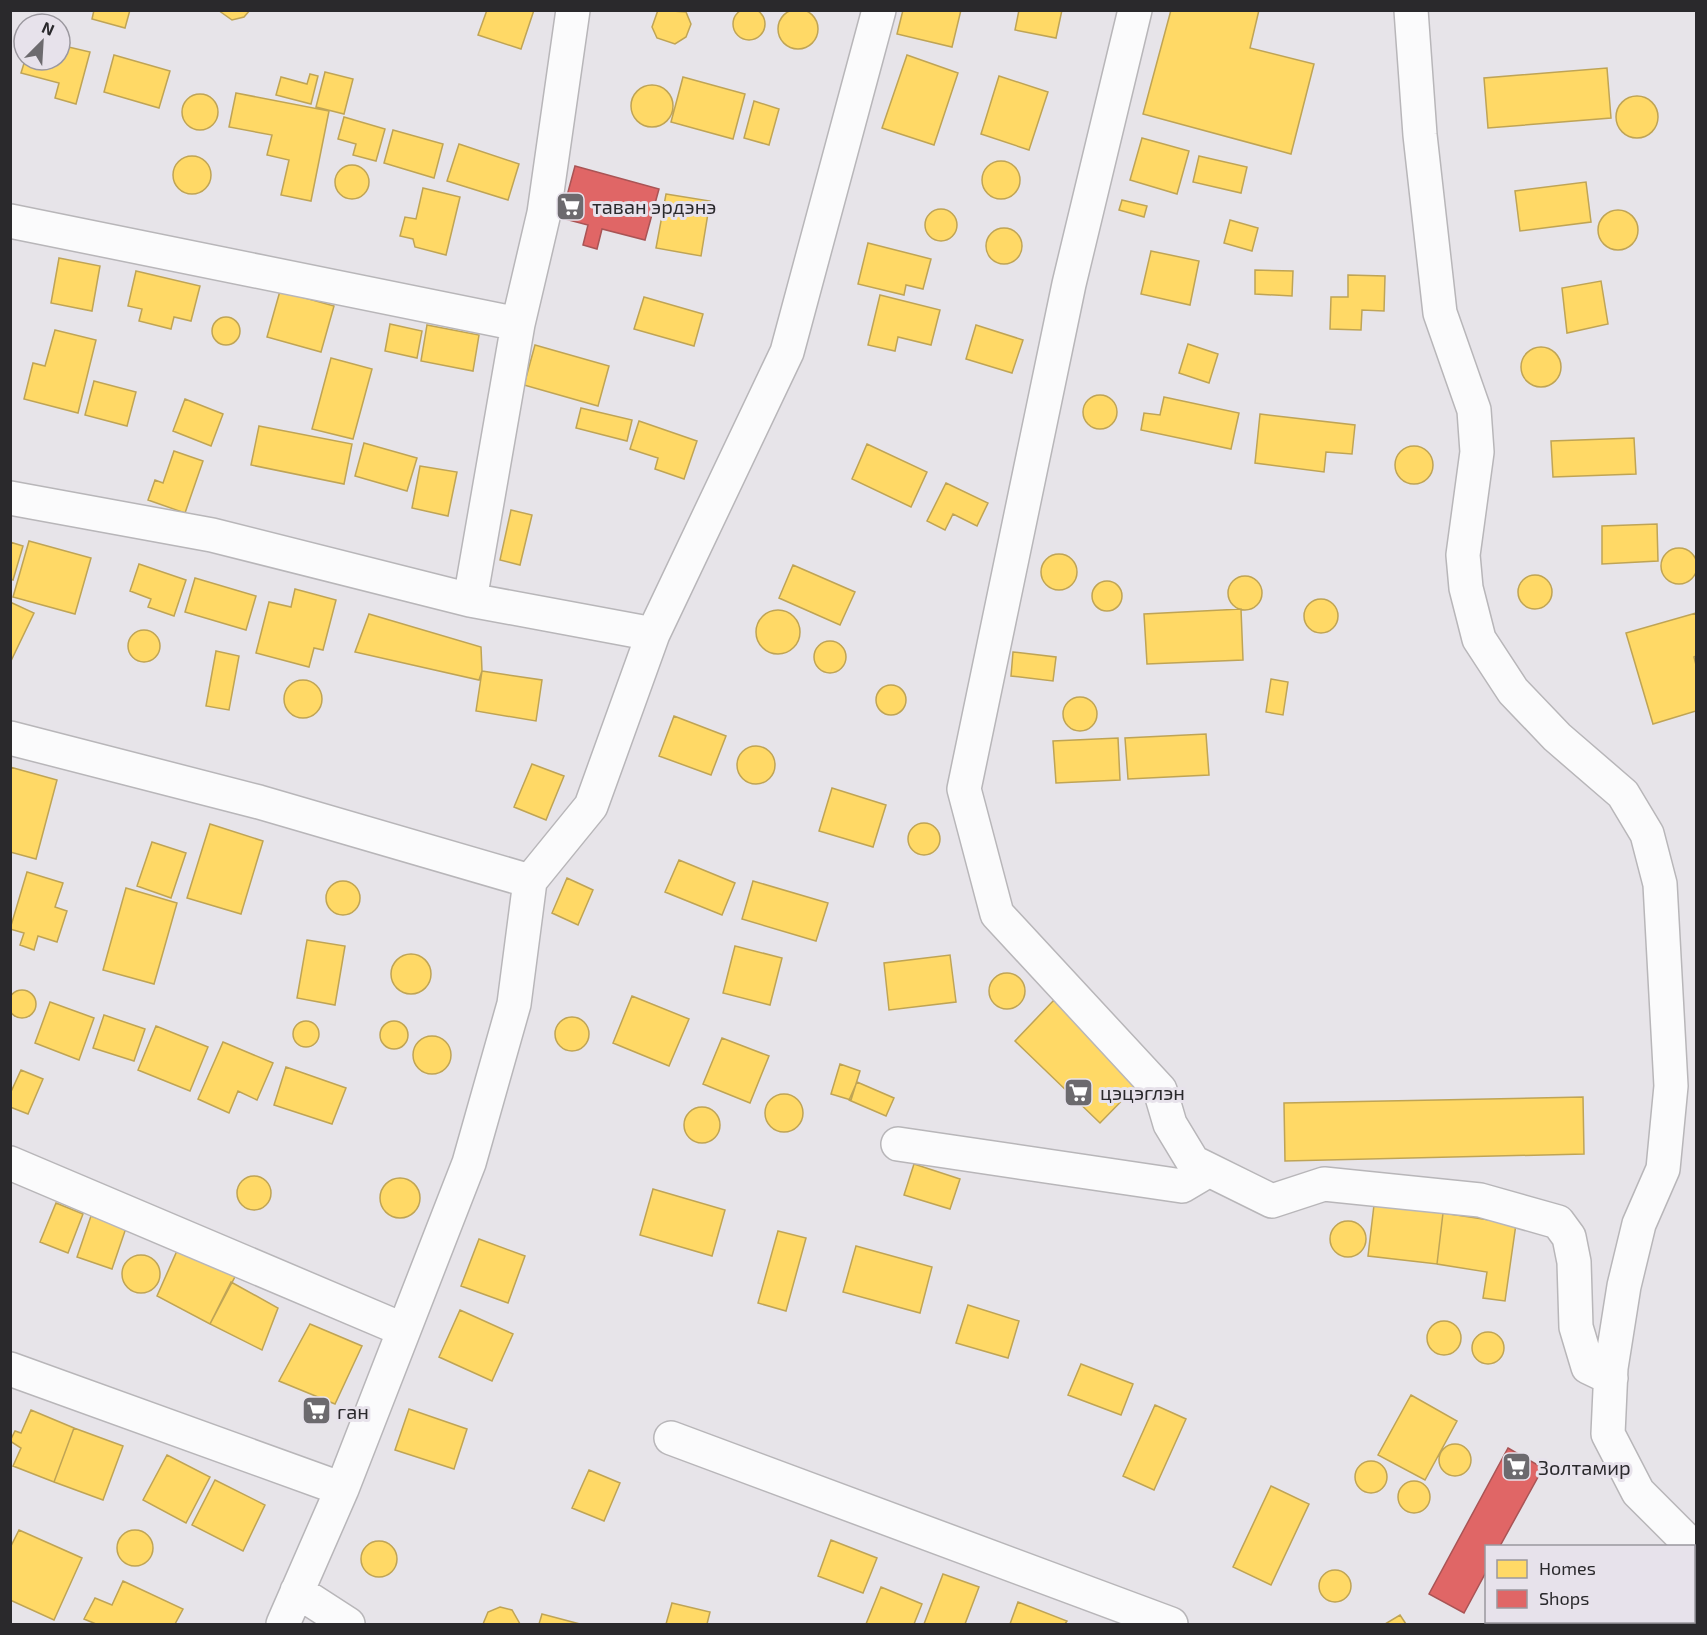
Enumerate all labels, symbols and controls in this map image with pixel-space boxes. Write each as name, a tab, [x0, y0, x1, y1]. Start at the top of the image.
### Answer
north arrow	[12, 12, 72, 72]
text: N	[39, 17, 57, 39]
supermarket icon: таван эрдэнэ	[555, 190, 587, 222]
place label: таван эрдэнэ	[592, 194, 716, 218]
supermarket icon: цэцэглэн	[1063, 1076, 1095, 1108]
place label: цэцэглэн	[1100, 1080, 1185, 1104]
supermarket icon: ган	[300, 1395, 332, 1427]
place label: ган	[337, 1399, 369, 1423]
supermarket icon: Золтамир	[1501, 1451, 1533, 1483]
place label: Золтамир	[1538, 1455, 1631, 1479]
legend	[1485, 1545, 1695, 1623]
text: Homes	[1539, 1557, 1596, 1579]
text: Shops	[1539, 1587, 1589, 1609]

